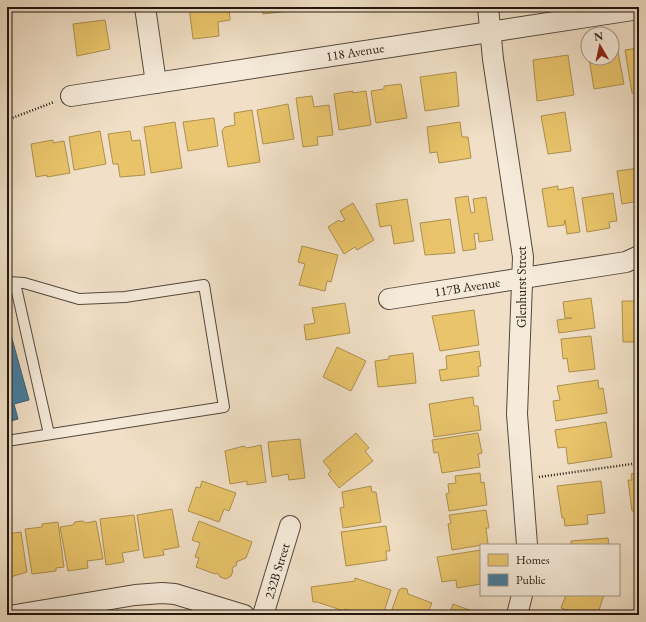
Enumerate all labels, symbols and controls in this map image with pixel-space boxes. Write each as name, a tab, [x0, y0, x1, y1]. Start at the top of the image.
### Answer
north arrow	[580, 26, 620, 66]
text: N	[593, 28, 604, 44]
street label: 118 Avenue	[325, 39, 385, 65]
street label: Glenhurst Street	[513, 246, 530, 328]
street label: 117B Avenue	[433, 273, 501, 301]
street label: 232B Street	[260, 541, 294, 601]
legend	[480, 544, 620, 596]
text: Homes	[516, 552, 550, 568]
text: Public	[516, 572, 546, 588]

